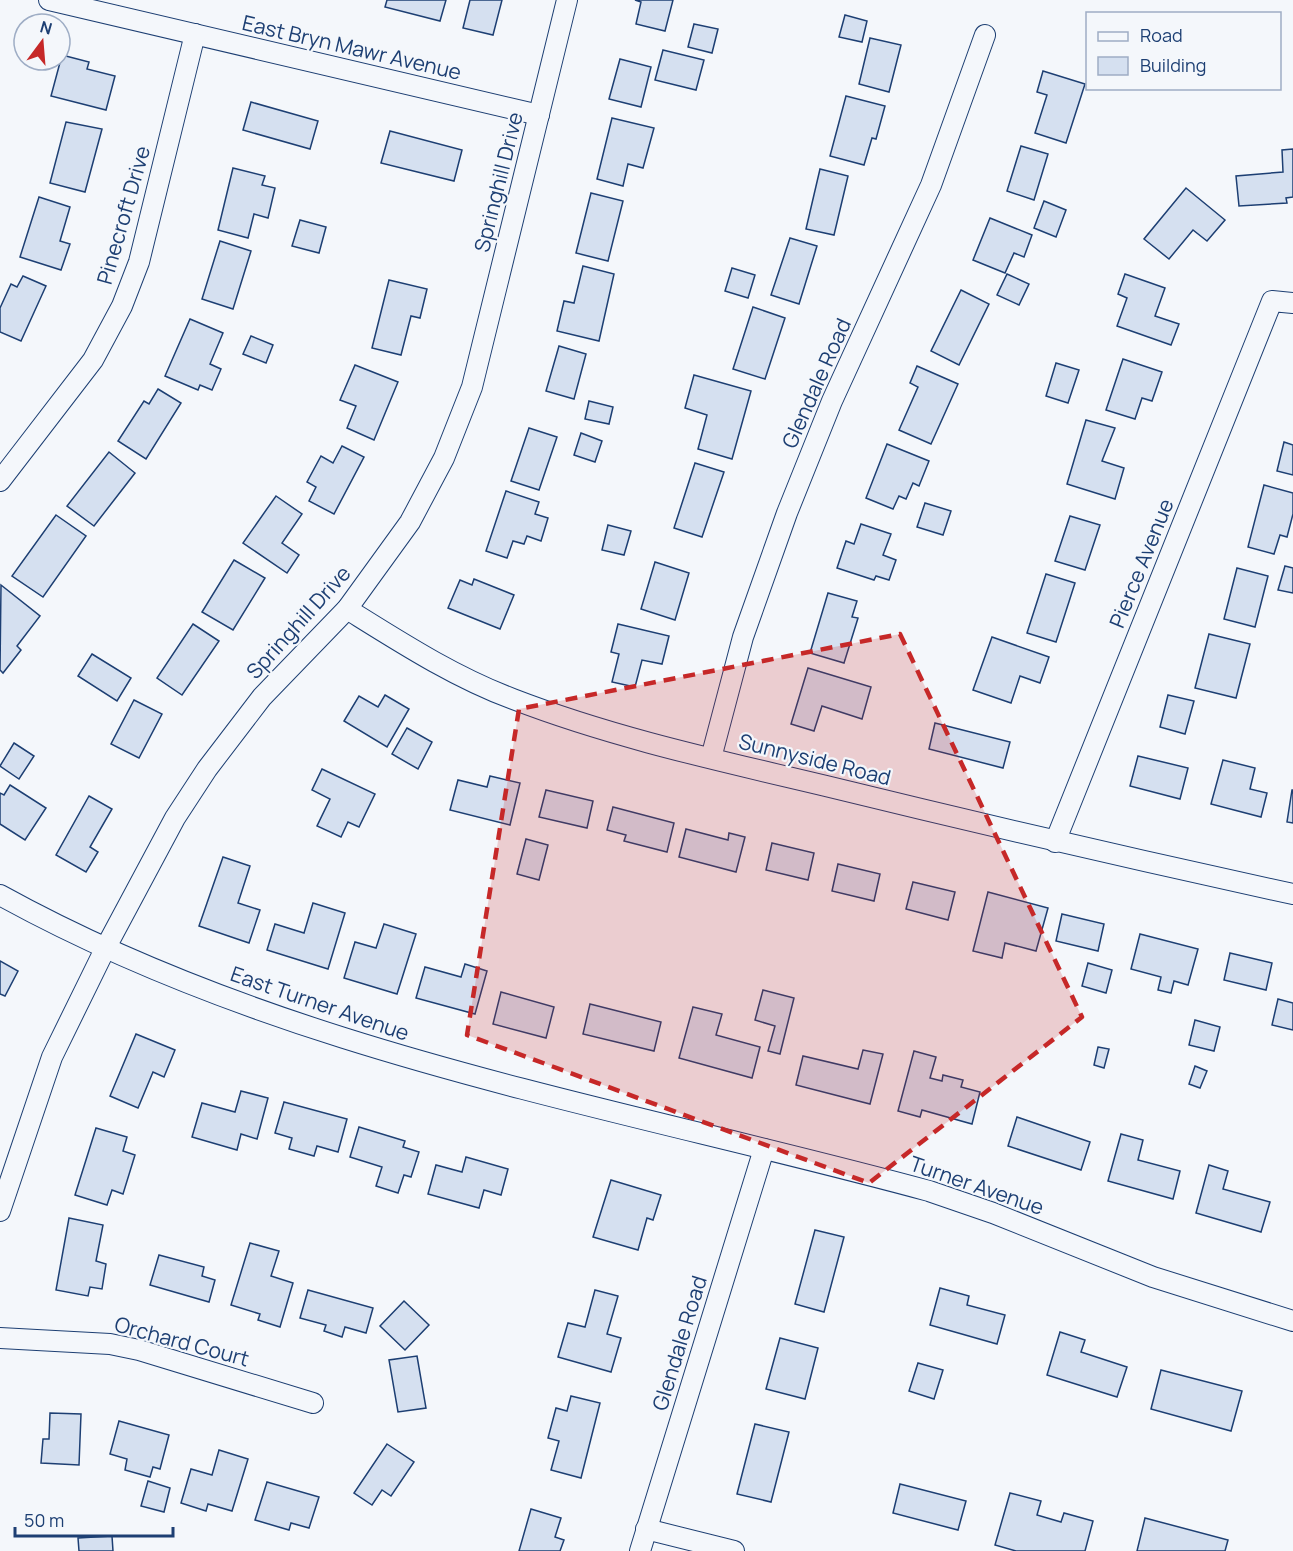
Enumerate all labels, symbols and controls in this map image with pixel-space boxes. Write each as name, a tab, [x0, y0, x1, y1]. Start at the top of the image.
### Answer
street label: East Bryn Mawr Avenue	[240, 8, 464, 86]
north arrow	[12, 12, 72, 72]
legend	[1086, 12, 1281, 90]
text: N	[38, 15, 55, 40]
text: Road	[1140, 23, 1183, 47]
text: Building	[1140, 53, 1206, 77]
street label: Springhill Drive	[467, 109, 529, 255]
street label: Pinecroft Drive	[90, 142, 156, 288]
street label: Glendale Road	[775, 314, 857, 452]
street label: Pierce Avenue	[1102, 494, 1180, 632]
street label: Springhill Drive	[240, 559, 356, 685]
street label: Sunnyside Road	[736, 727, 894, 791]
street label: East Turner Avenue	[227, 959, 413, 1047]
street label: Turner Avenue	[906, 1149, 1048, 1221]
street label: Glendale Road	[645, 1272, 713, 1414]
street label: Orchard Court	[112, 1310, 252, 1372]
scale bar	[15, 1500, 172, 1538]
text: 50 m	[24, 1508, 64, 1532]

